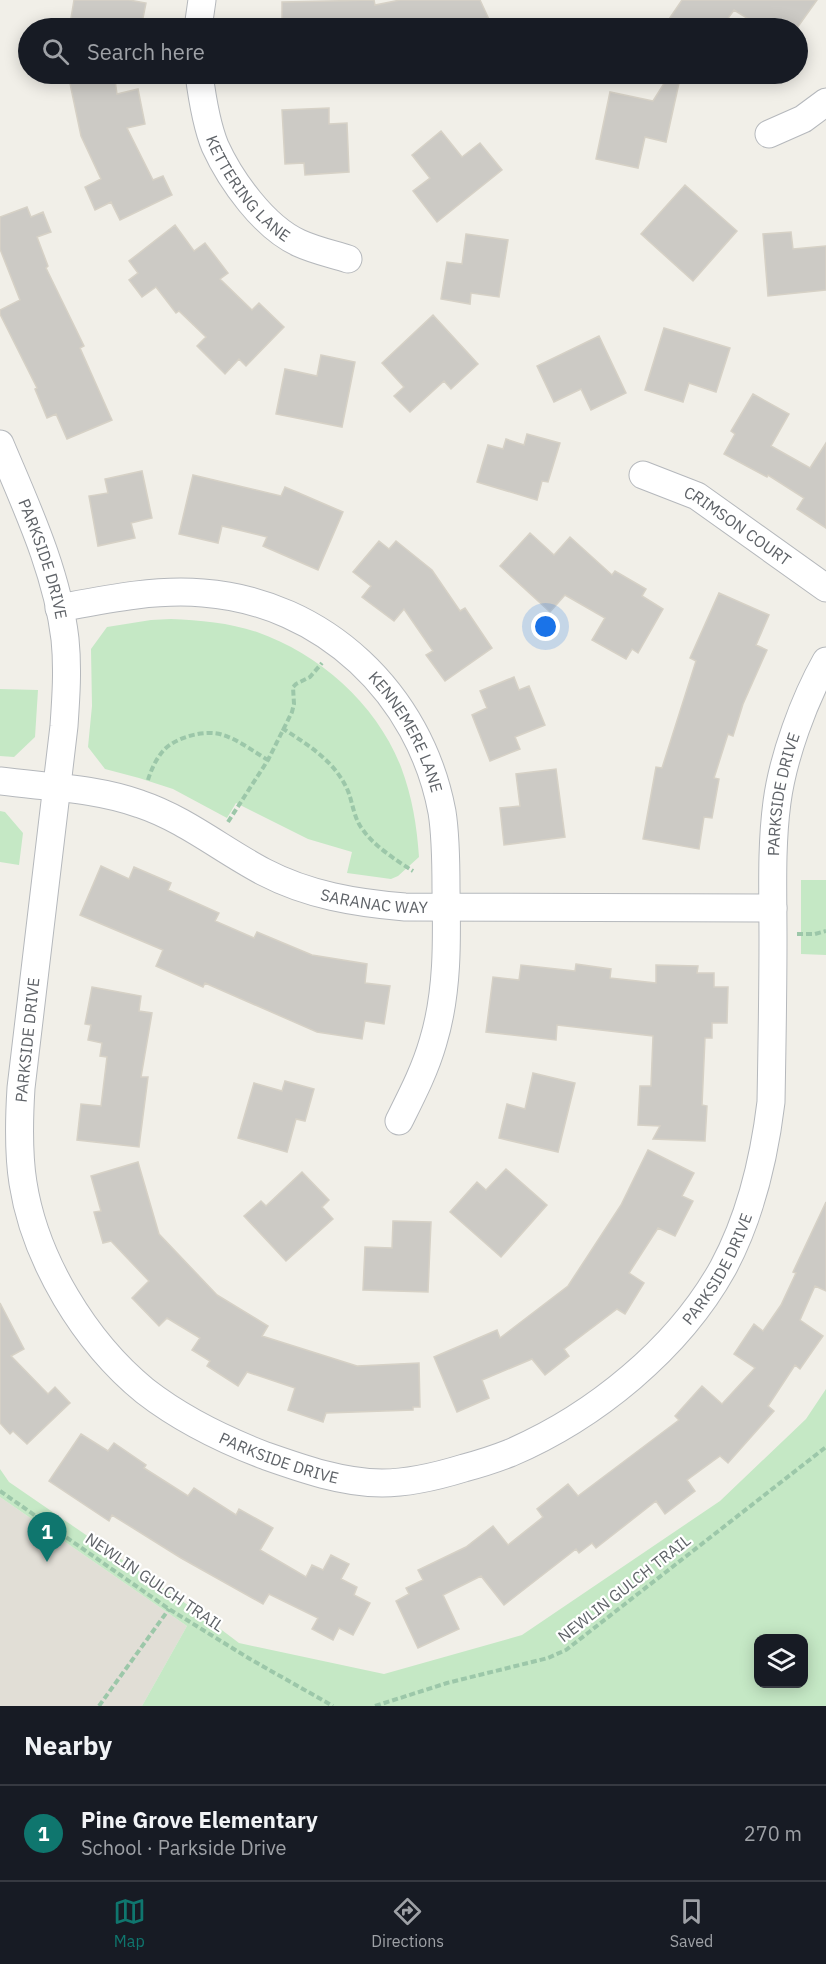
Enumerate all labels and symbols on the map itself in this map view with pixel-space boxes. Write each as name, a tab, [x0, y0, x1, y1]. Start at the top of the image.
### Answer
street label: KETTERING LANE	[202, 133, 294, 246]
street label: CRIMSON COURT	[681, 482, 795, 570]
street label: PARKSIDE DRIVE	[14, 496, 72, 621]
your location	[531, 612, 560, 641]
street label: KENNEMERE LANE	[365, 667, 447, 795]
street label: PARKSIDE DRIVE	[763, 730, 804, 856]
street label: SARANAC WAY	[318, 884, 428, 917]
street label: PARKSIDE DRIVE	[10, 977, 44, 1103]
street label: PARKSIDE DRIVE	[678, 1210, 756, 1329]
street label: PARKSIDE DRIVE	[216, 1427, 341, 1488]
pin: 1	[28, 1512, 66, 1562]
street label: NEWLIN GULCH TRAIL	[82, 1528, 228, 1636]
street label: NEWLIN GULCH TRAIL	[554, 1530, 694, 1646]

